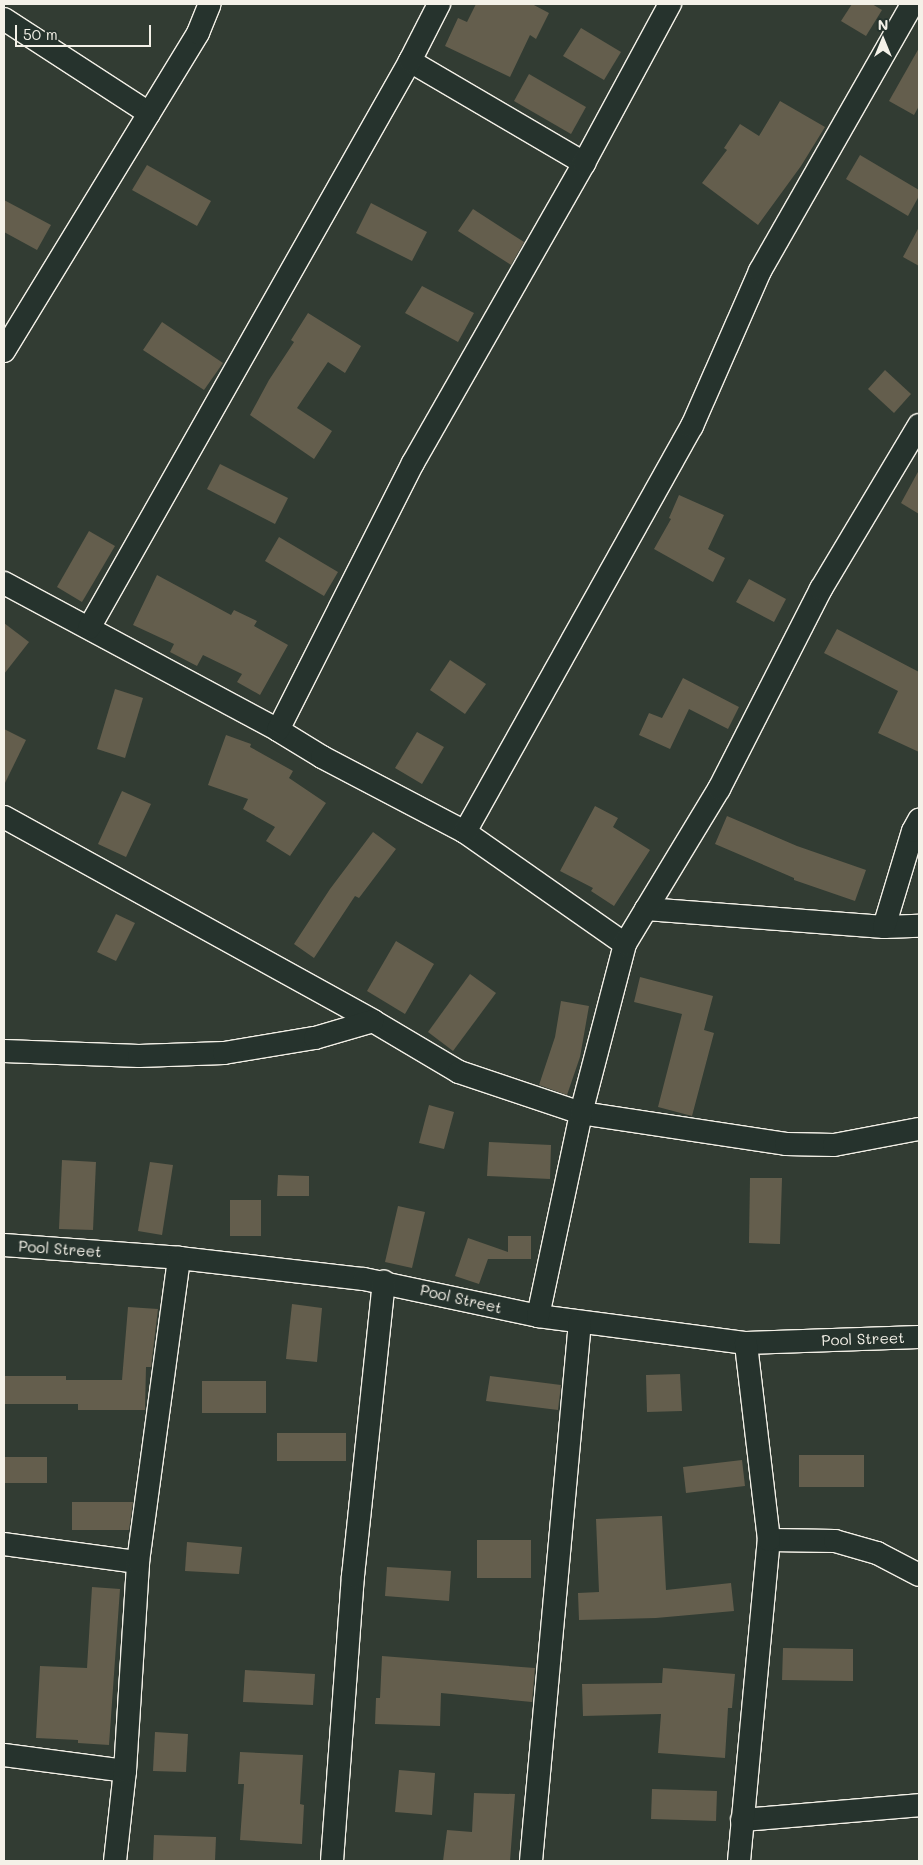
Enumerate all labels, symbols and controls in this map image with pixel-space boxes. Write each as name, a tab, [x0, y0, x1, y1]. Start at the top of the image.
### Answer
scale bar	[18, 15, 154, 47]
north arrow	[858, 15, 908, 65]
text: N	[878, 15, 888, 34]
text: 50 m	[23, 24, 58, 44]
street label: Pool Street	[18, 1237, 102, 1261]
street label: Pool Street	[418, 1281, 504, 1317]
street label: Pool Street	[821, 1329, 905, 1349]

